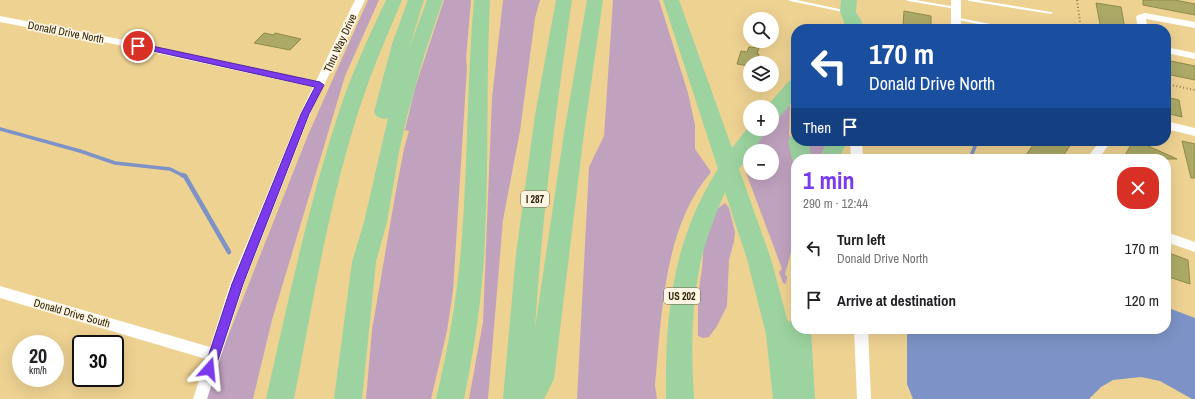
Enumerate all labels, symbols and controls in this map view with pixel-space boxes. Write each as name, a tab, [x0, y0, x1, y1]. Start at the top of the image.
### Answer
street label: Thru Way Drive	[320, 12, 360, 74]
map controls	[743, 12, 779, 180]
button: search	[743, 12, 779, 48]
street label: Donald Drive North	[27, 18, 105, 46]
pin	[121, 29, 155, 63]
icon: arrive	[127, 35, 149, 57]
text: 170 m	[869, 35, 934, 73]
icon: left	[803, 40, 855, 92]
button: layers	[743, 56, 779, 92]
text: Donald Drive North	[869, 71, 995, 96]
button: +	[743, 100, 779, 136]
icon: arrive	[839, 116, 861, 138]
text: Then	[803, 117, 831, 138]
button: −	[743, 144, 779, 180]
text: 1 min	[803, 164, 854, 196]
button: close	[1117, 167, 1159, 209]
road number: I 287	[521, 191, 549, 207]
text: 290 m · 12:44	[803, 195, 868, 212]
text: Turn left	[837, 229, 885, 250]
icon: left	[803, 237, 825, 259]
text: 170 m	[1125, 238, 1159, 259]
text: Donald Drive North	[837, 250, 928, 267]
road number: US 202	[664, 288, 700, 304]
icon: arrive	[803, 289, 825, 311]
text: Arrive at destination	[837, 290, 956, 311]
text: 120 m	[1125, 290, 1159, 311]
street label: Donald Drive South	[32, 295, 112, 331]
speed limit sign: 30	[72, 335, 124, 387]
text: 20	[29, 342, 47, 369]
position arrow	[188, 348, 230, 390]
text: km/h	[29, 364, 47, 377]

